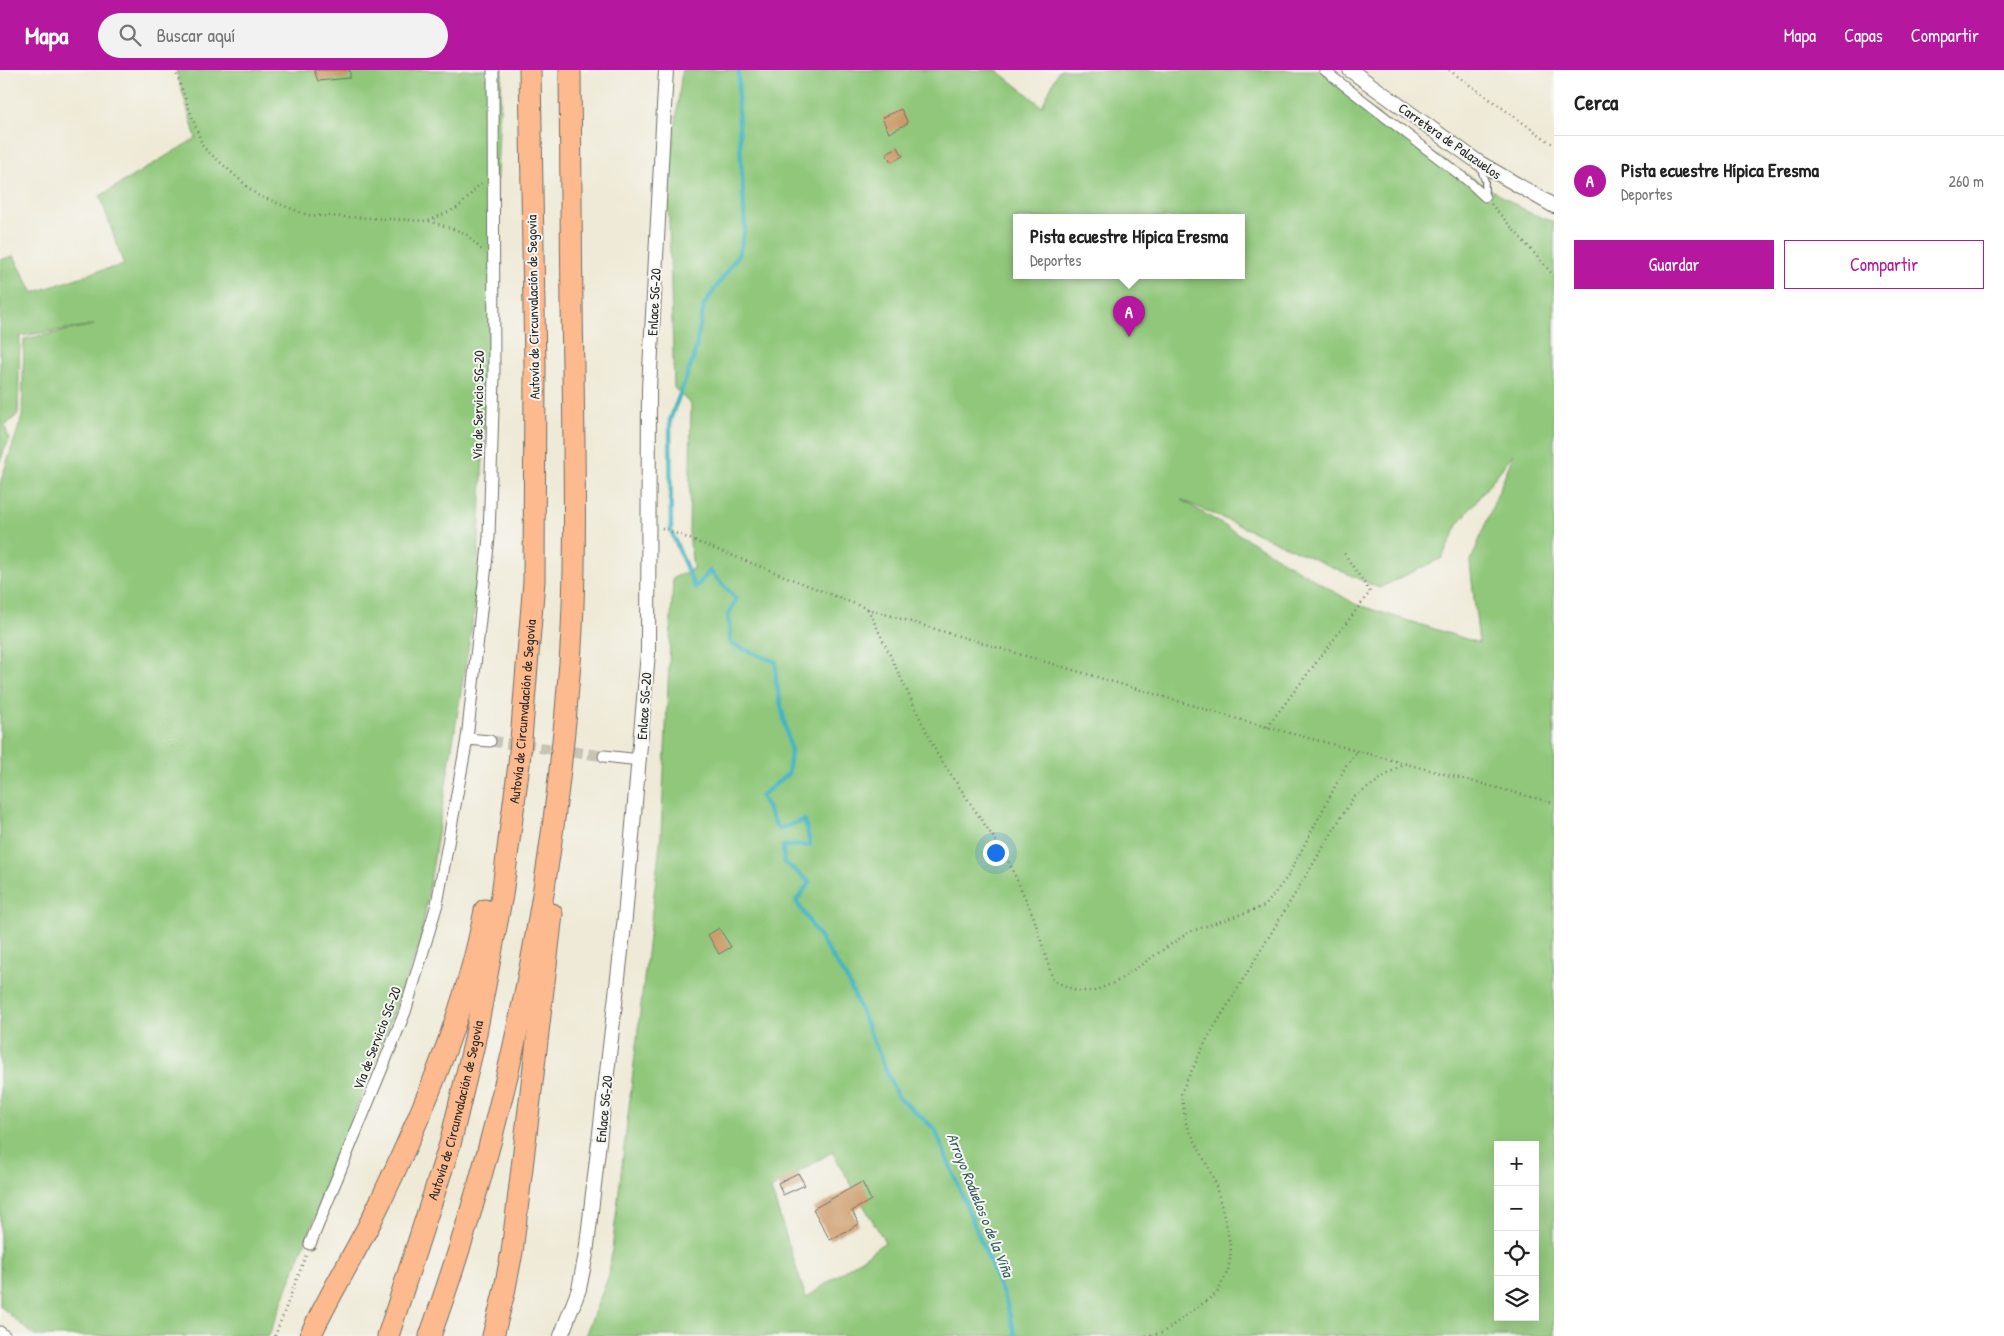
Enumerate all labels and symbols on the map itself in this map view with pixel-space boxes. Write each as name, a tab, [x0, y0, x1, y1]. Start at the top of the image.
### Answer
street label: Carretera de Palazuelos	[1395, 98, 1506, 183]
street label: Autovía de Circunvalación de Segovia	[521, 214, 545, 399]
street label: Enlace SG-20	[642, 268, 665, 336]
pin: A	[1113, 296, 1145, 337]
street label: Vía de Servicio SG-20	[467, 350, 488, 460]
street label: Autovía de Circunvalación de Segovia	[504, 618, 540, 805]
street label: Enlace SG-20	[632, 672, 655, 740]
your location	[983, 840, 1009, 866]
street label: Vía de Servicio SG-20	[348, 983, 405, 1092]
street label: Autovía de Circunvalación de Segovia	[423, 1018, 487, 1202]
street label: Enlace SG-20	[591, 1074, 616, 1144]
water label: Arroyo Roduelos o de la Viña	[942, 1130, 1020, 1282]

